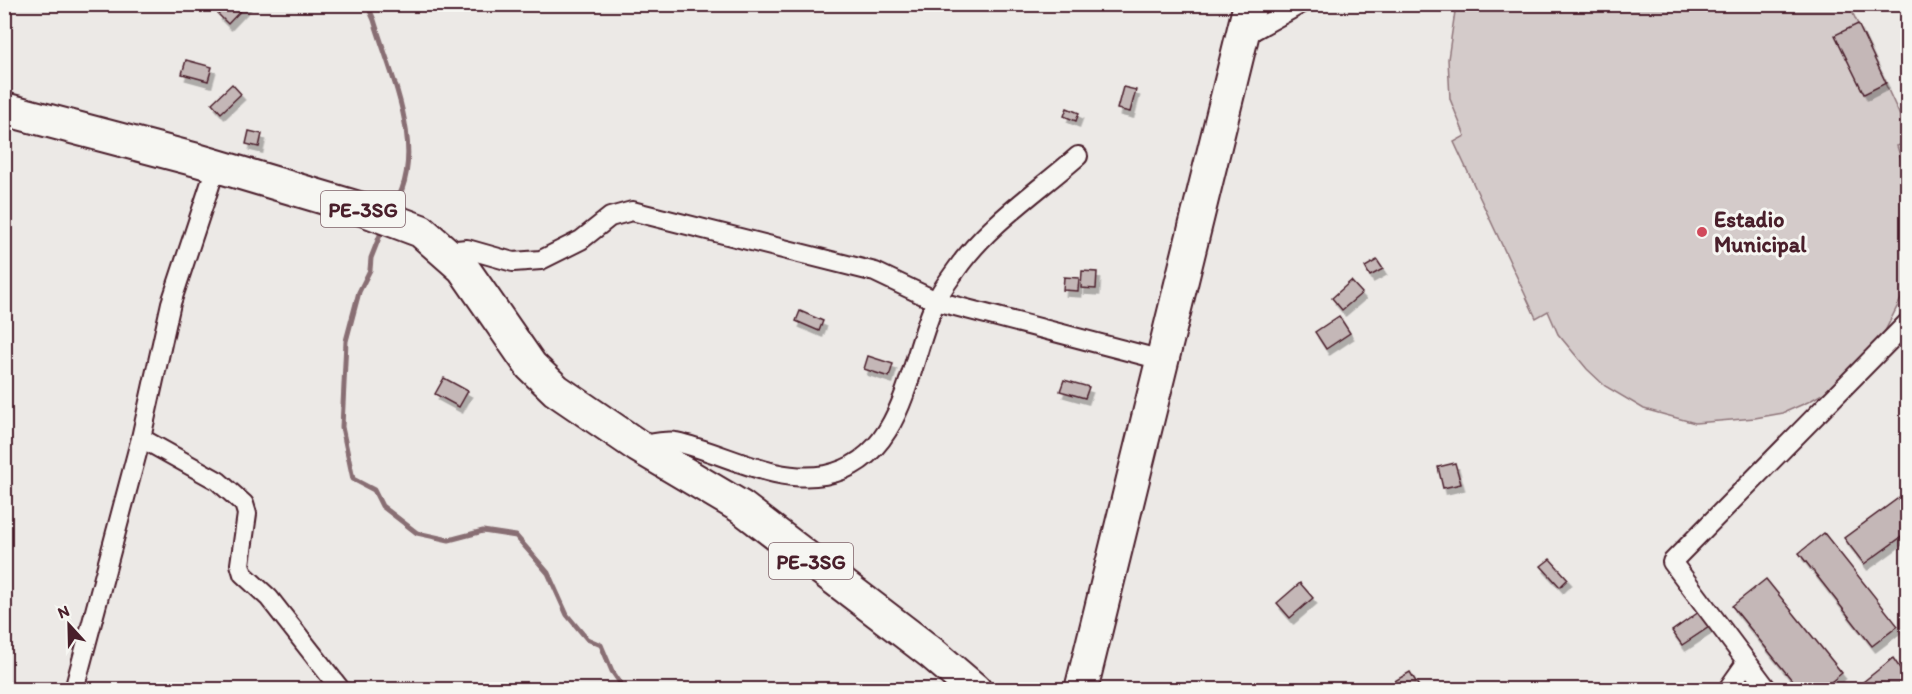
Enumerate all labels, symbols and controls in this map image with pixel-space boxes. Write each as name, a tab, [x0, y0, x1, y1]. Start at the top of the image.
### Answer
road number: PE-3SG	[321, 191, 405, 227]
place label: Estadio Municipal	[1714, 206, 1807, 258]
marker: Estadio Municipal	[1695, 225, 1709, 239]
road number: PE-3SG	[769, 543, 853, 579]
north arrow	[39, 595, 99, 655]
text: N	[55, 601, 72, 622]

